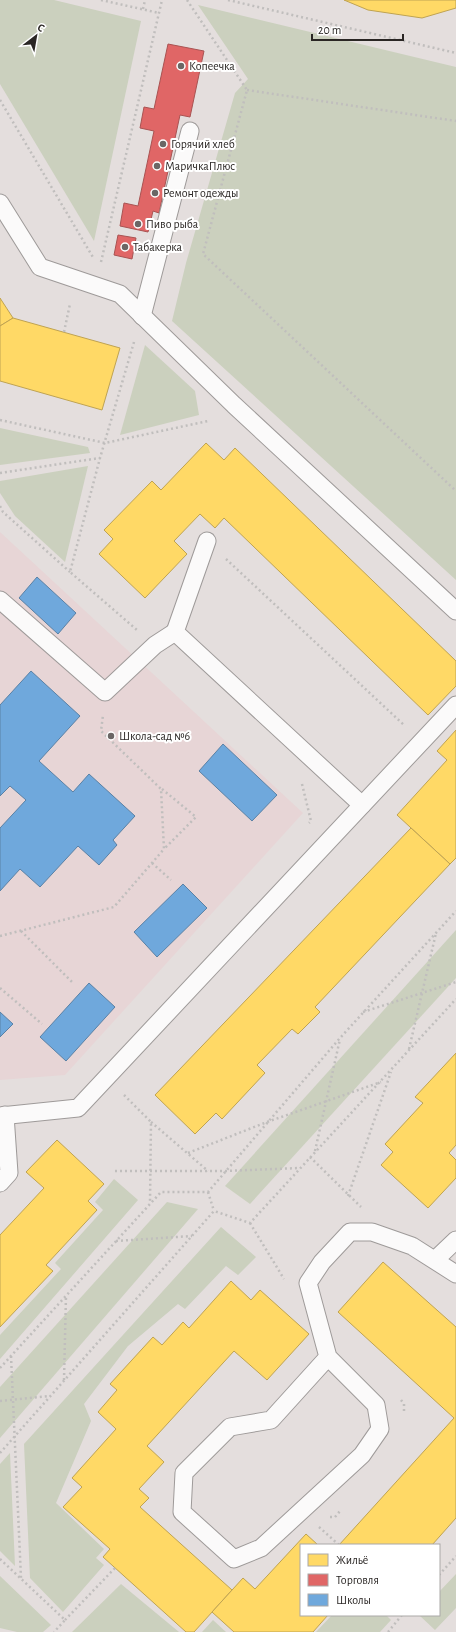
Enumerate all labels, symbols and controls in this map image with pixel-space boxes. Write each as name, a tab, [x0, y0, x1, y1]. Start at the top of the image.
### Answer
north arrow	[16, 16, 56, 56]
scale bar	[312, 16, 403, 42]
text: С	[35, 22, 46, 34]
text: 20 m	[318, 24, 341, 36]
place label: Копеечка	[189, 60, 235, 72]
marker: Копеечка	[176, 61, 186, 71]
place label: Горячий хлеб	[171, 138, 235, 150]
marker: Горячий хлеб	[158, 139, 168, 149]
place label: МаричкаПлюс	[165, 160, 235, 172]
marker: МаричкаПлюс	[152, 161, 162, 171]
place label: Ремонт одежды	[163, 187, 238, 199]
marker: Ремонт одежды	[150, 188, 160, 198]
place label: Пиво рыба	[146, 218, 199, 230]
marker: Пиво рыба	[133, 219, 143, 229]
place label: Табакерка	[133, 241, 183, 253]
marker: Табакерка	[120, 242, 130, 252]
place label: Школа-сад №6	[119, 730, 191, 742]
marker: Школа-сад №6	[106, 731, 116, 741]
legend	[300, 1544, 440, 1616]
text: Жильё	[336, 1554, 368, 1566]
text: Торговля	[336, 1574, 379, 1586]
text: Школы	[336, 1594, 371, 1606]

